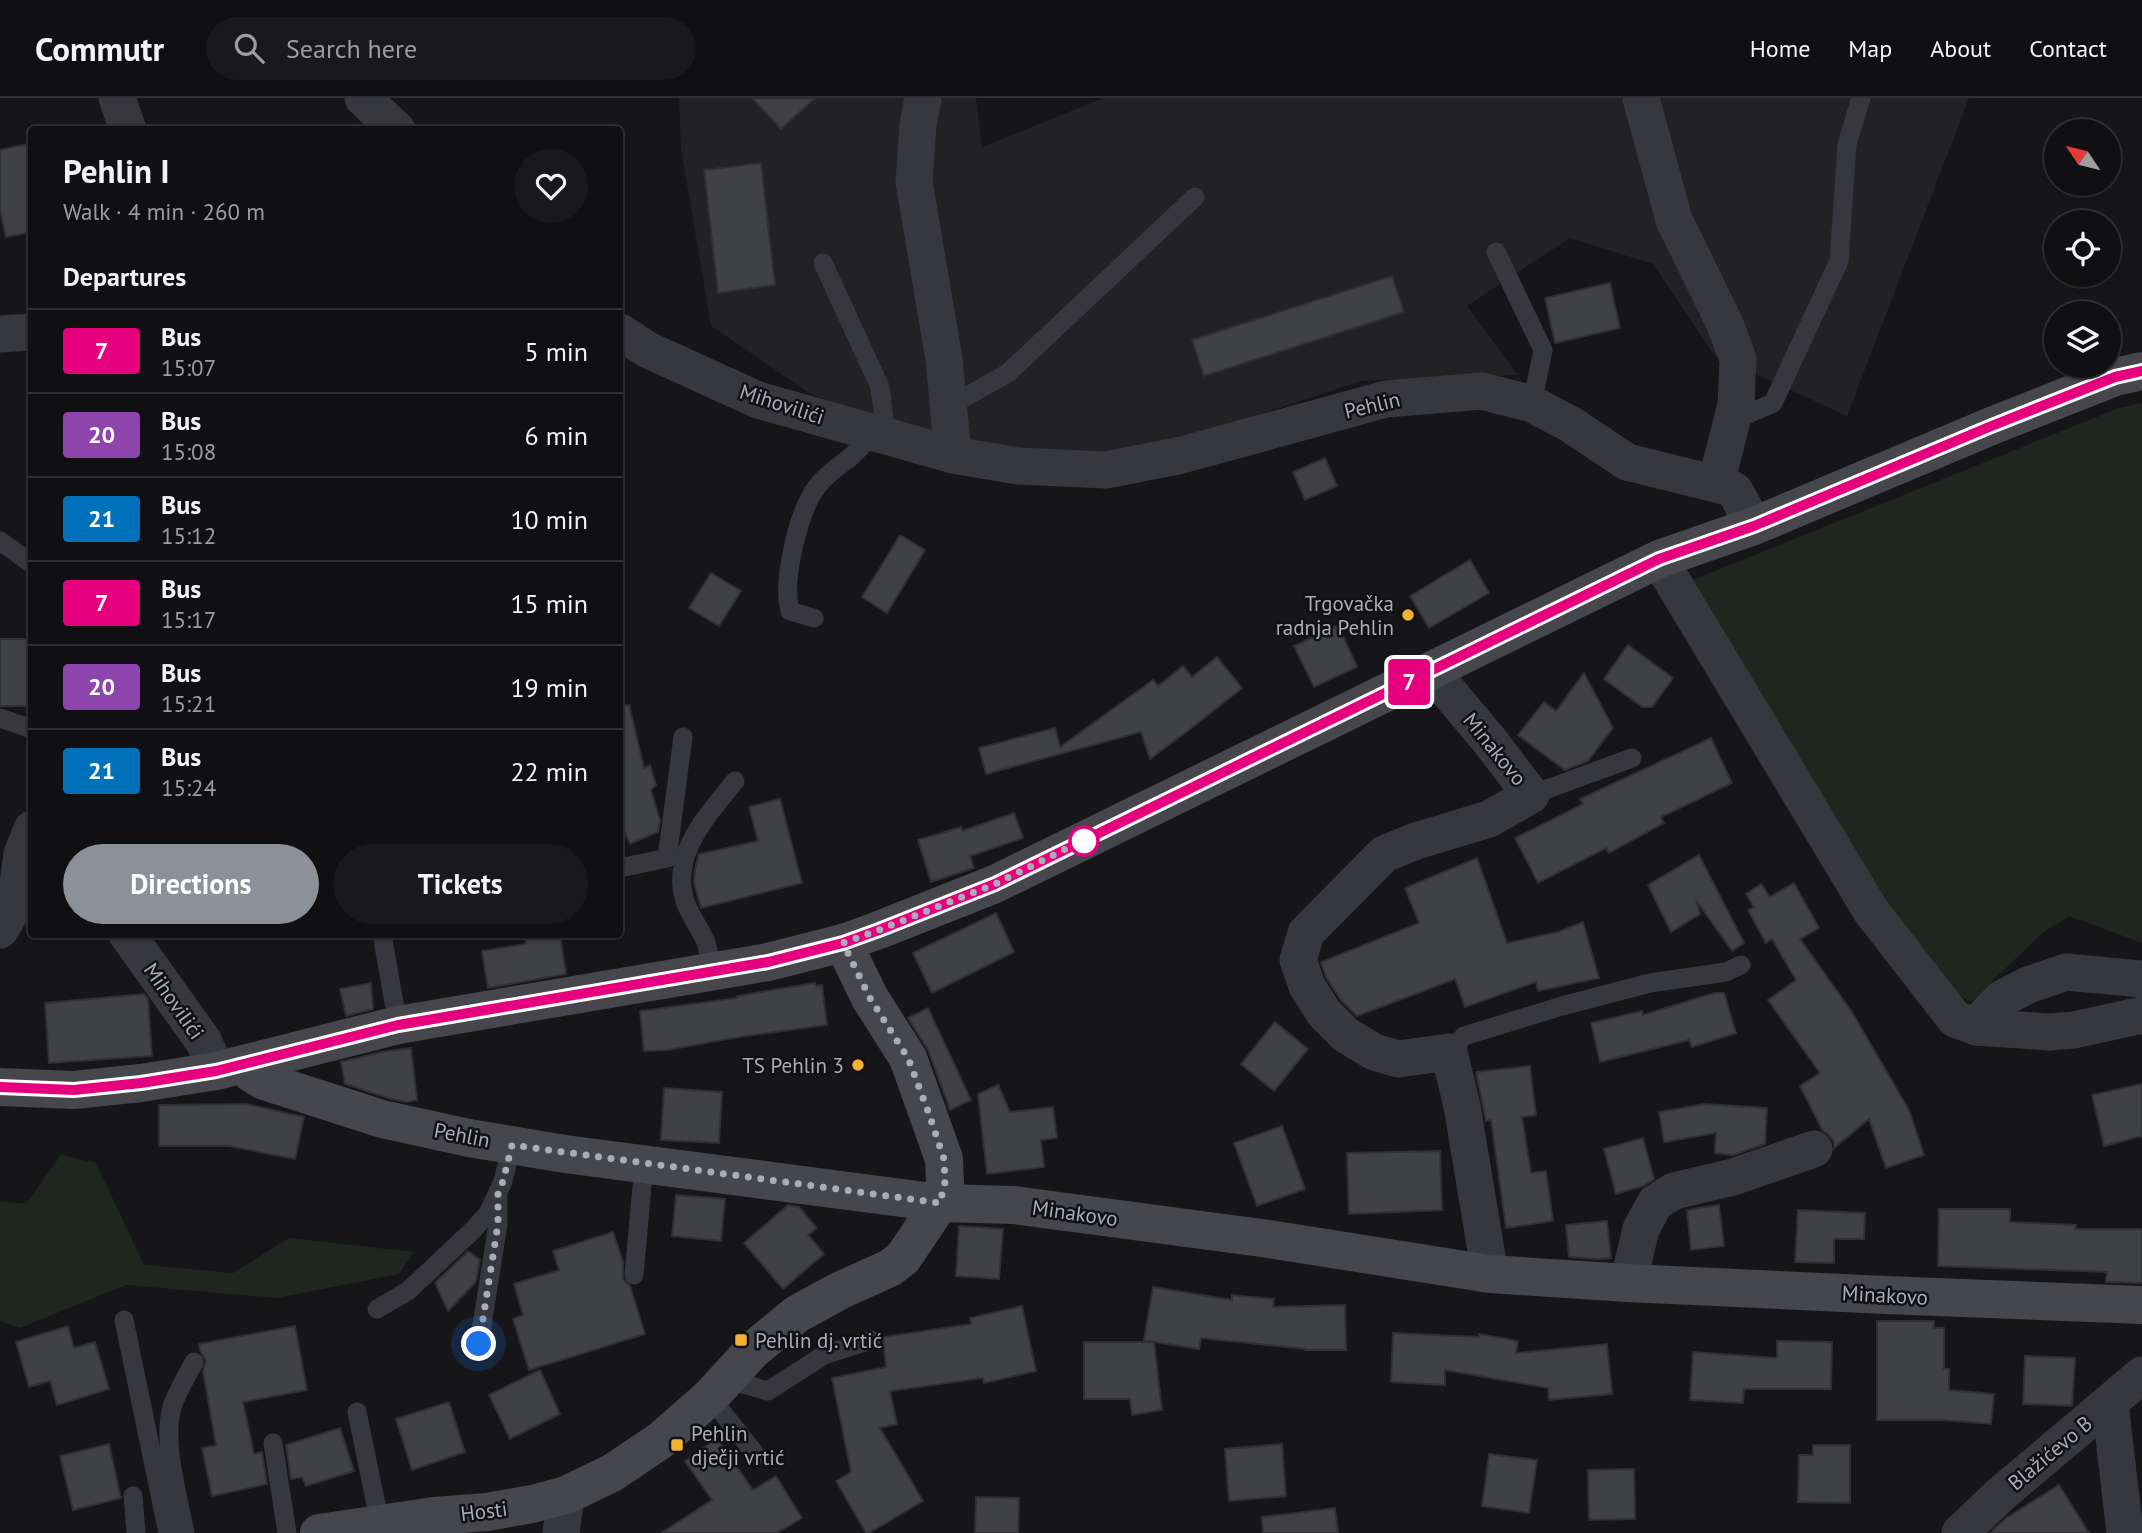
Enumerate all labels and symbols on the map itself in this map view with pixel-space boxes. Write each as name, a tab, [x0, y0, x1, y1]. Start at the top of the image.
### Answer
north arrow	[2044, 119, 2121, 196]
street label: Mihovilići	[736, 378, 828, 430]
street label: Pehlin	[1341, 386, 1403, 424]
place label: Trgovačka radnja Pehlin	[1276, 590, 1394, 641]
marker: Trgovačka radnja Pehlin	[1400, 607, 1416, 623]
line badge: 7	[1386, 659, 1432, 705]
street label: Minakovo	[1457, 707, 1533, 791]
unlabelled marker	[1069, 826, 1099, 856]
street label: Mihovilići	[138, 957, 210, 1045]
place label: TS Pehlin 3	[742, 1052, 844, 1079]
marker: TS Pehlin 3	[850, 1057, 866, 1073]
street label: Pehlin	[432, 1116, 492, 1154]
street label: Minakovo	[1030, 1194, 1120, 1232]
street label: Minakovo	[1841, 1279, 1929, 1311]
your location	[461, 1326, 496, 1361]
place label: Pehlin dj. vrtić	[755, 1327, 882, 1354]
marker: Pehlin dj. vrtić	[733, 1332, 749, 1348]
street label: Blažićevo B	[2002, 1410, 2098, 1496]
place label: Pehlin dječji vrtić	[691, 1420, 784, 1471]
marker: Pehlin dječji vrtić	[669, 1437, 685, 1453]
street label: Hosti	[459, 1495, 509, 1527]

